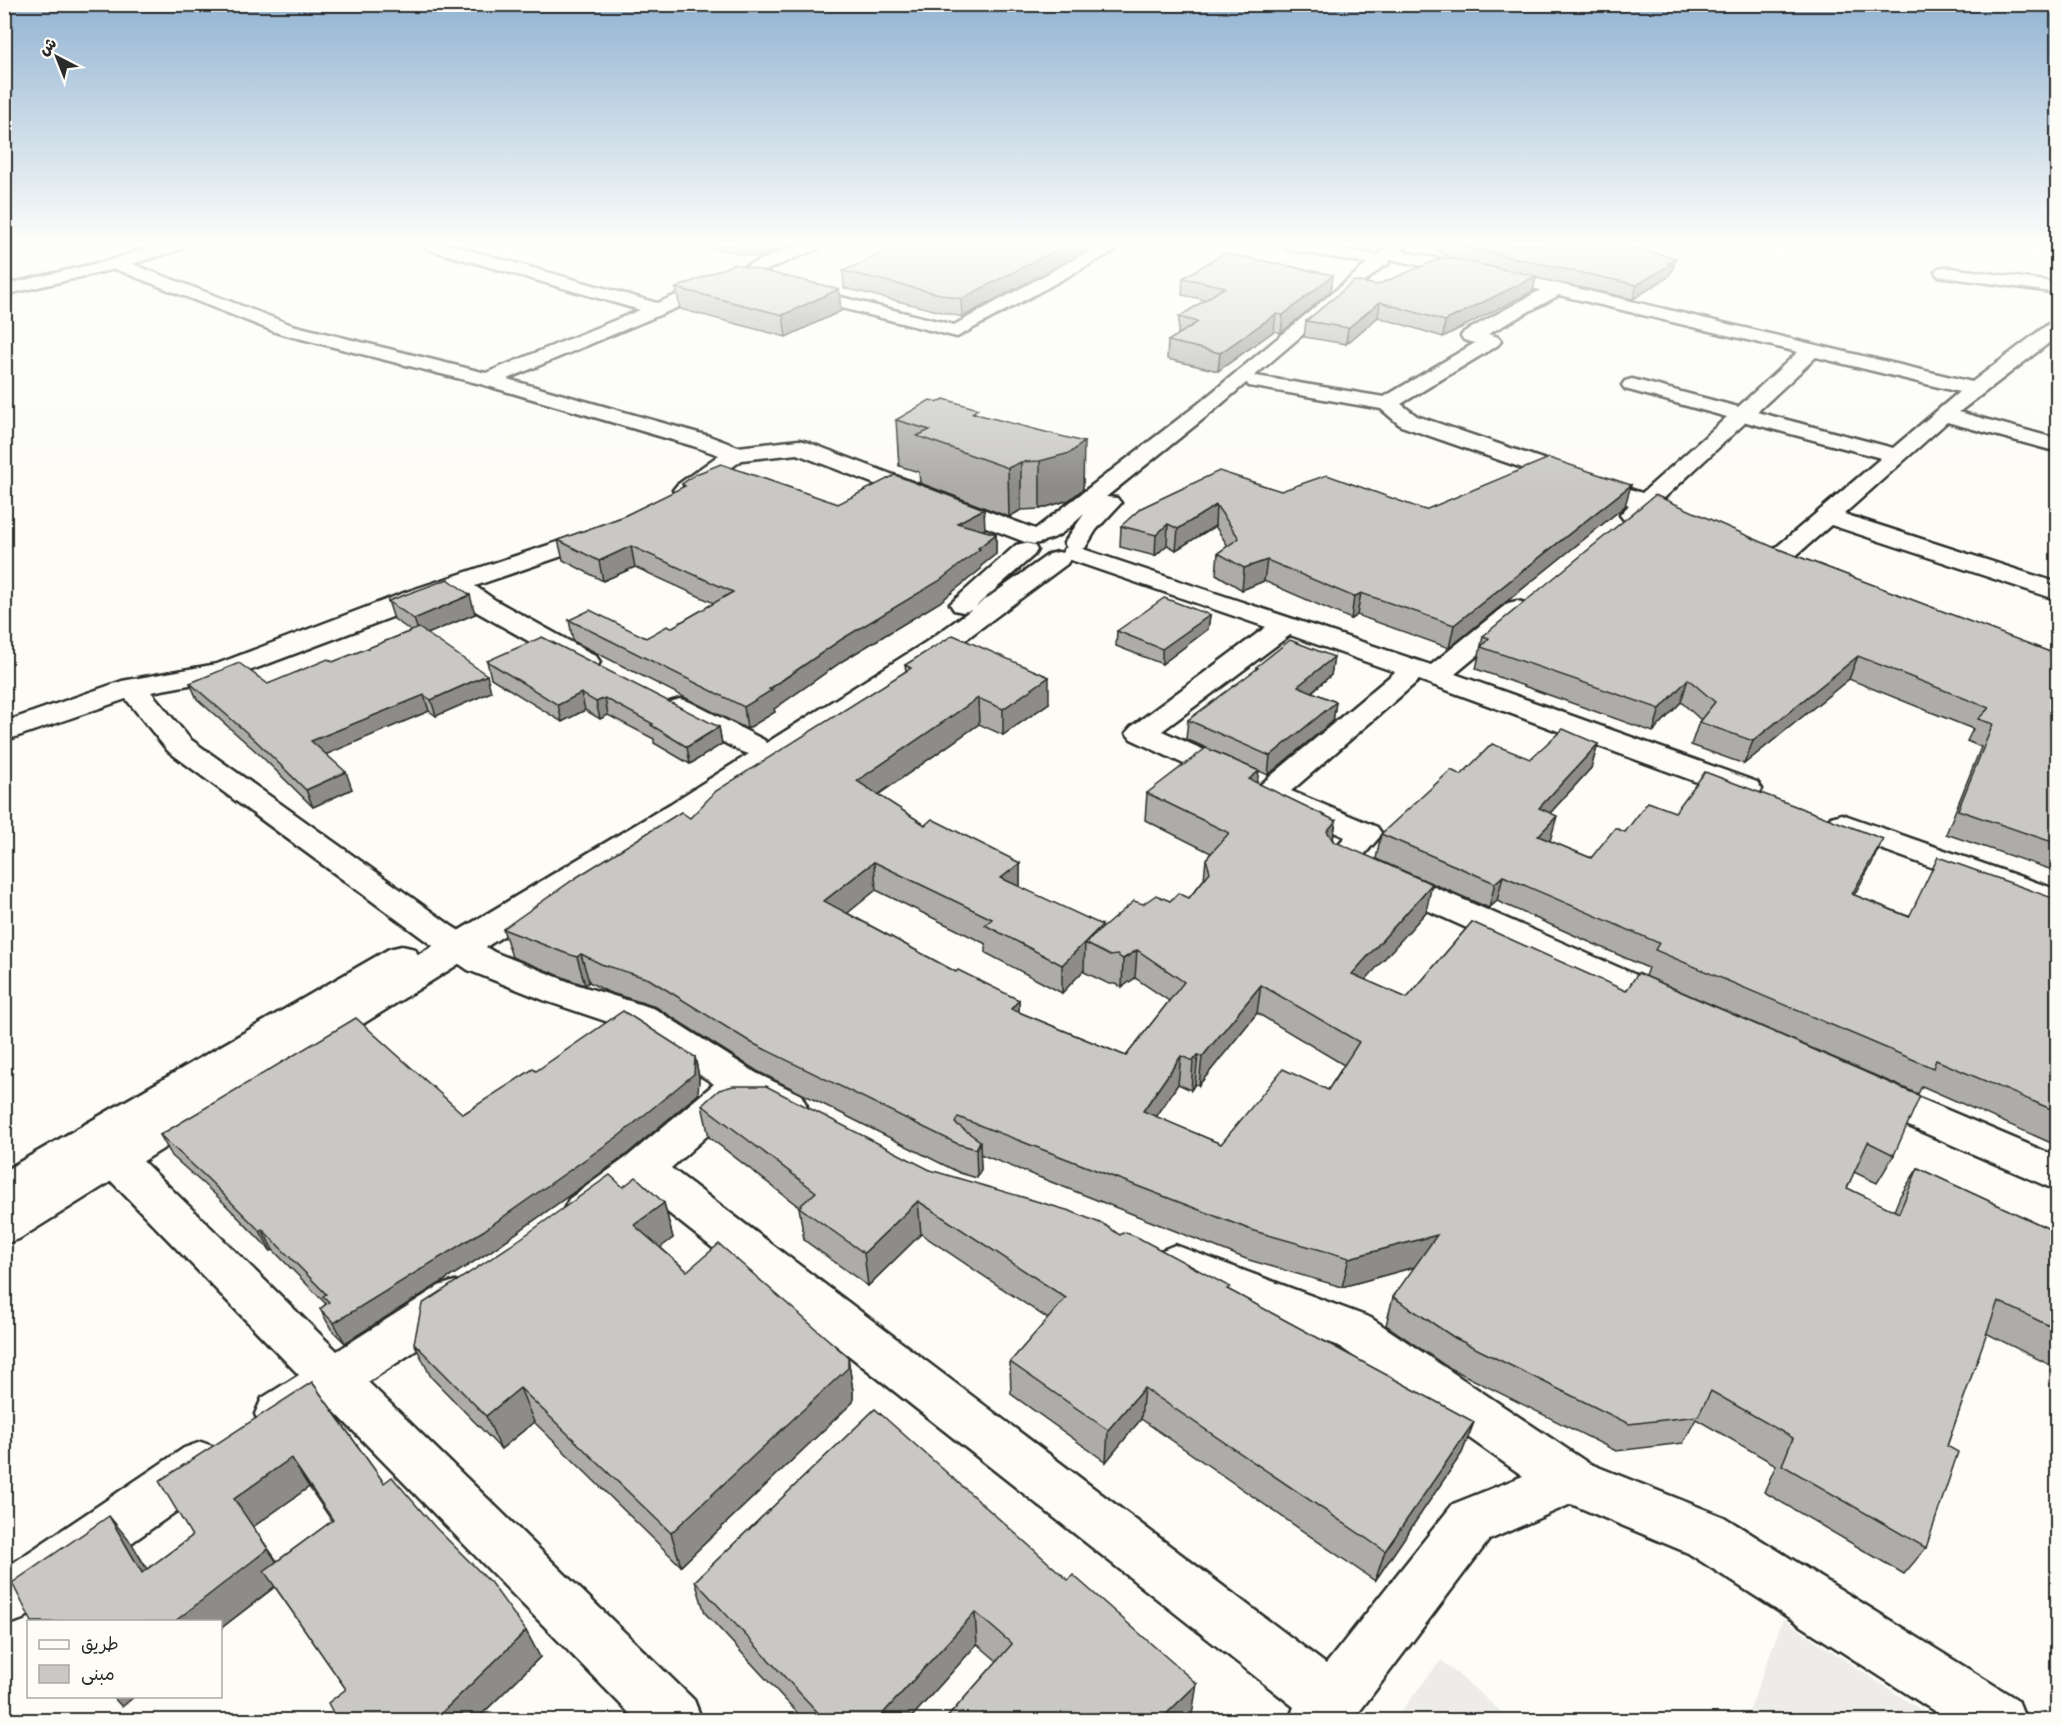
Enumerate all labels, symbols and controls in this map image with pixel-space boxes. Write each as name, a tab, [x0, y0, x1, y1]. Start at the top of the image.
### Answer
north arrow	[27, 27, 87, 87]
text: ش	[33, 32, 63, 62]
legend	[27, 1620, 222, 1698]
text: طريق	[81, 1631, 119, 1660]
text: مبنى	[81, 1661, 115, 1690]

